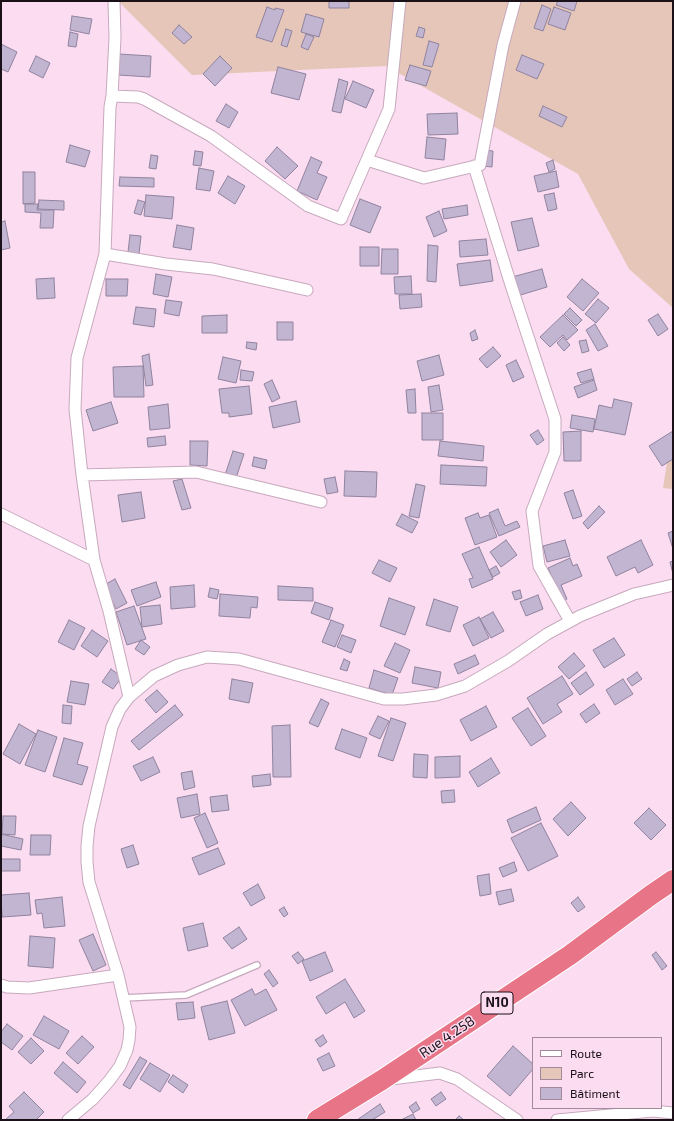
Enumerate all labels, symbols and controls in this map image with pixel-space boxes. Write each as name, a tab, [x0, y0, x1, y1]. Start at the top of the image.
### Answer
road number: N10	[481, 992, 513, 1014]
street label: Rue 4.258	[416, 1012, 478, 1062]
legend	[532, 1037, 662, 1109]
text: Route	[570, 1046, 602, 1060]
text: Parc	[570, 1066, 594, 1080]
text: Bâtiment	[570, 1086, 620, 1100]

